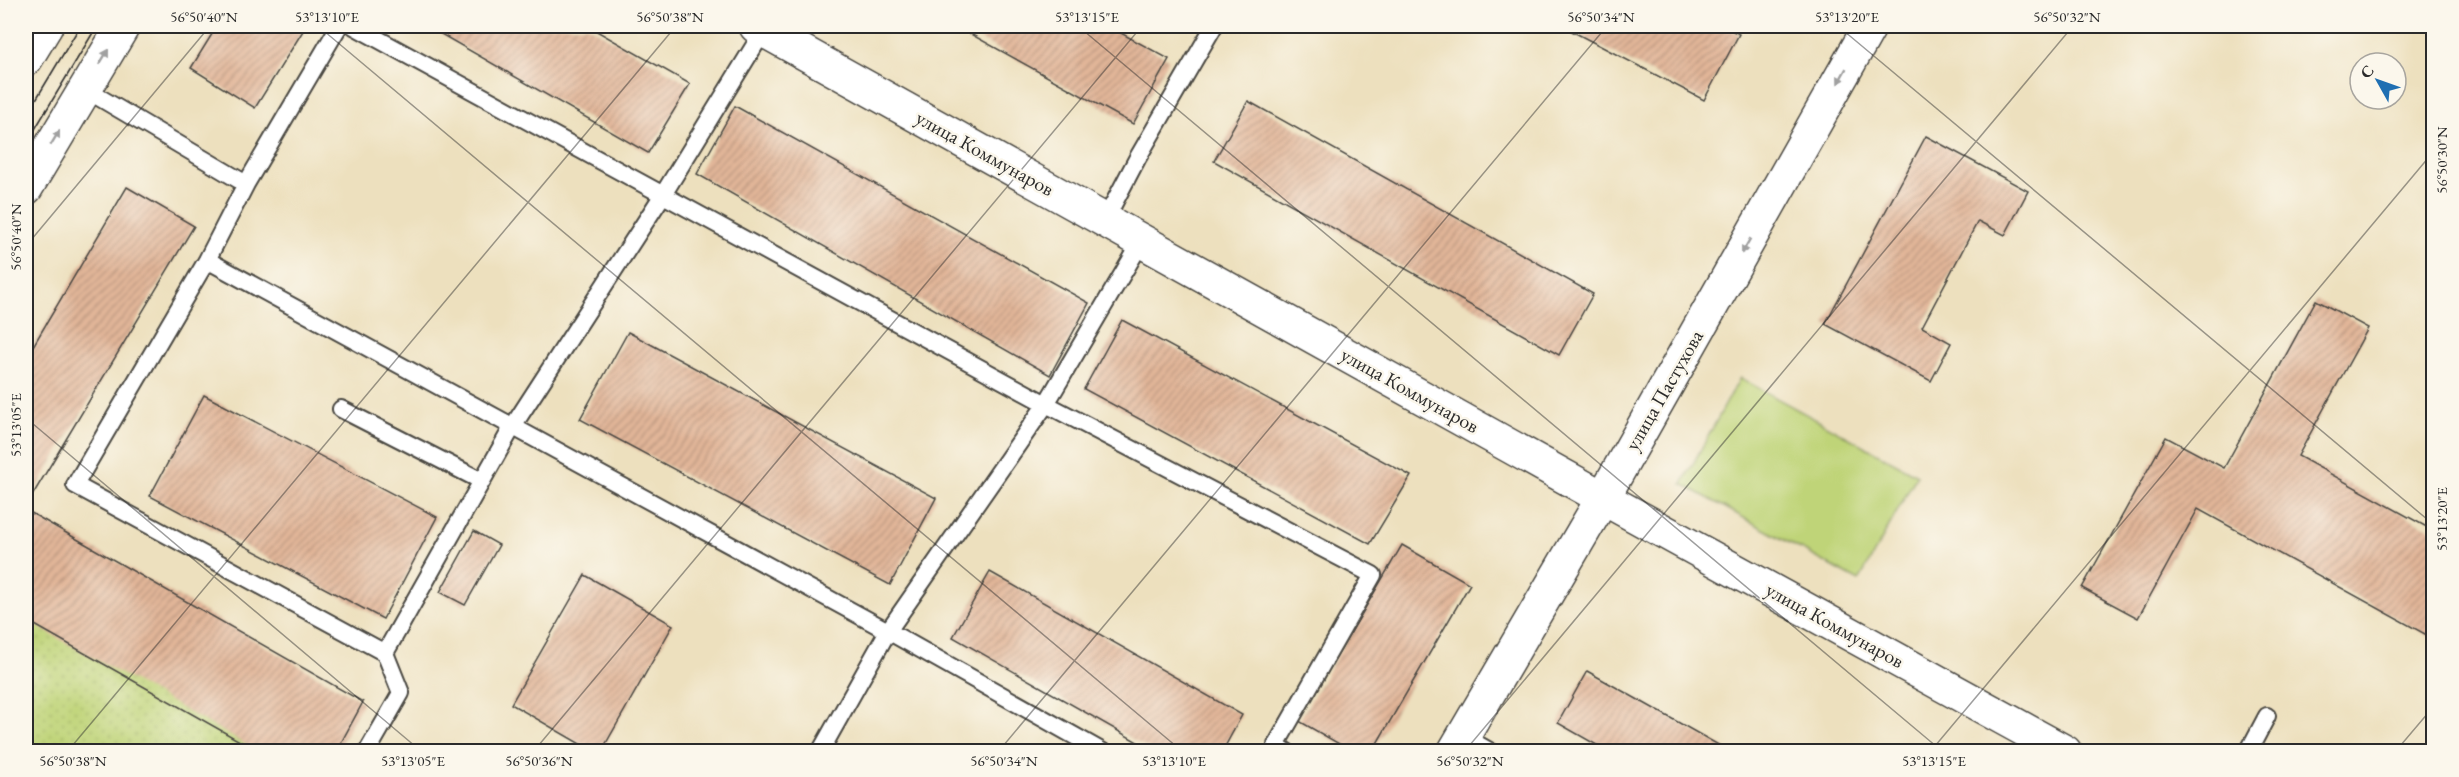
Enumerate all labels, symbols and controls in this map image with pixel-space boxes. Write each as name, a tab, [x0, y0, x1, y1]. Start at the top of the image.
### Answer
text: 56°50'40"N	[170, 7, 238, 26]
text: 53°13'10"E	[295, 7, 360, 26]
text: 56°50'38"N	[636, 7, 704, 26]
text: 53°13'15"E	[1055, 7, 1120, 26]
text: 56°50'34"N	[1567, 7, 1635, 26]
text: 53°13'20"E	[1815, 7, 1880, 26]
text: 56°50'32"N	[2033, 7, 2101, 26]
one-way arrow	[99, 48, 109, 65]
north arrow	[2348, 51, 2408, 111]
text: С	[2355, 61, 2379, 83]
one-way arrow	[1837, 68, 1847, 85]
street label: улица Коммунаров	[911, 104, 1059, 202]
text: 56°50'30"N	[2432, 126, 2451, 194]
one-way arrow	[50, 130, 61, 146]
text: 56°50'40"N	[6, 203, 25, 271]
one-way arrow	[1740, 238, 1751, 254]
street label: улица Пастухова	[1619, 325, 1709, 455]
street label: улица Коммунаров	[1336, 341, 1484, 439]
text: 53°13'05"E	[6, 392, 25, 457]
text: 53°13'20"E	[2432, 486, 2451, 551]
street label: улица Коммунаров	[1761, 576, 1909, 674]
text: 56°50'38"N	[39, 751, 107, 770]
text: 53°13'05"E	[381, 751, 446, 770]
text: 56°50'36"N	[505, 751, 573, 770]
text: 56°50'34"N	[970, 751, 1038, 770]
text: 53°13'10"E	[1142, 751, 1207, 770]
text: 56°50'32"N	[1436, 751, 1504, 770]
text: 53°13'15"E	[1902, 751, 1967, 770]

